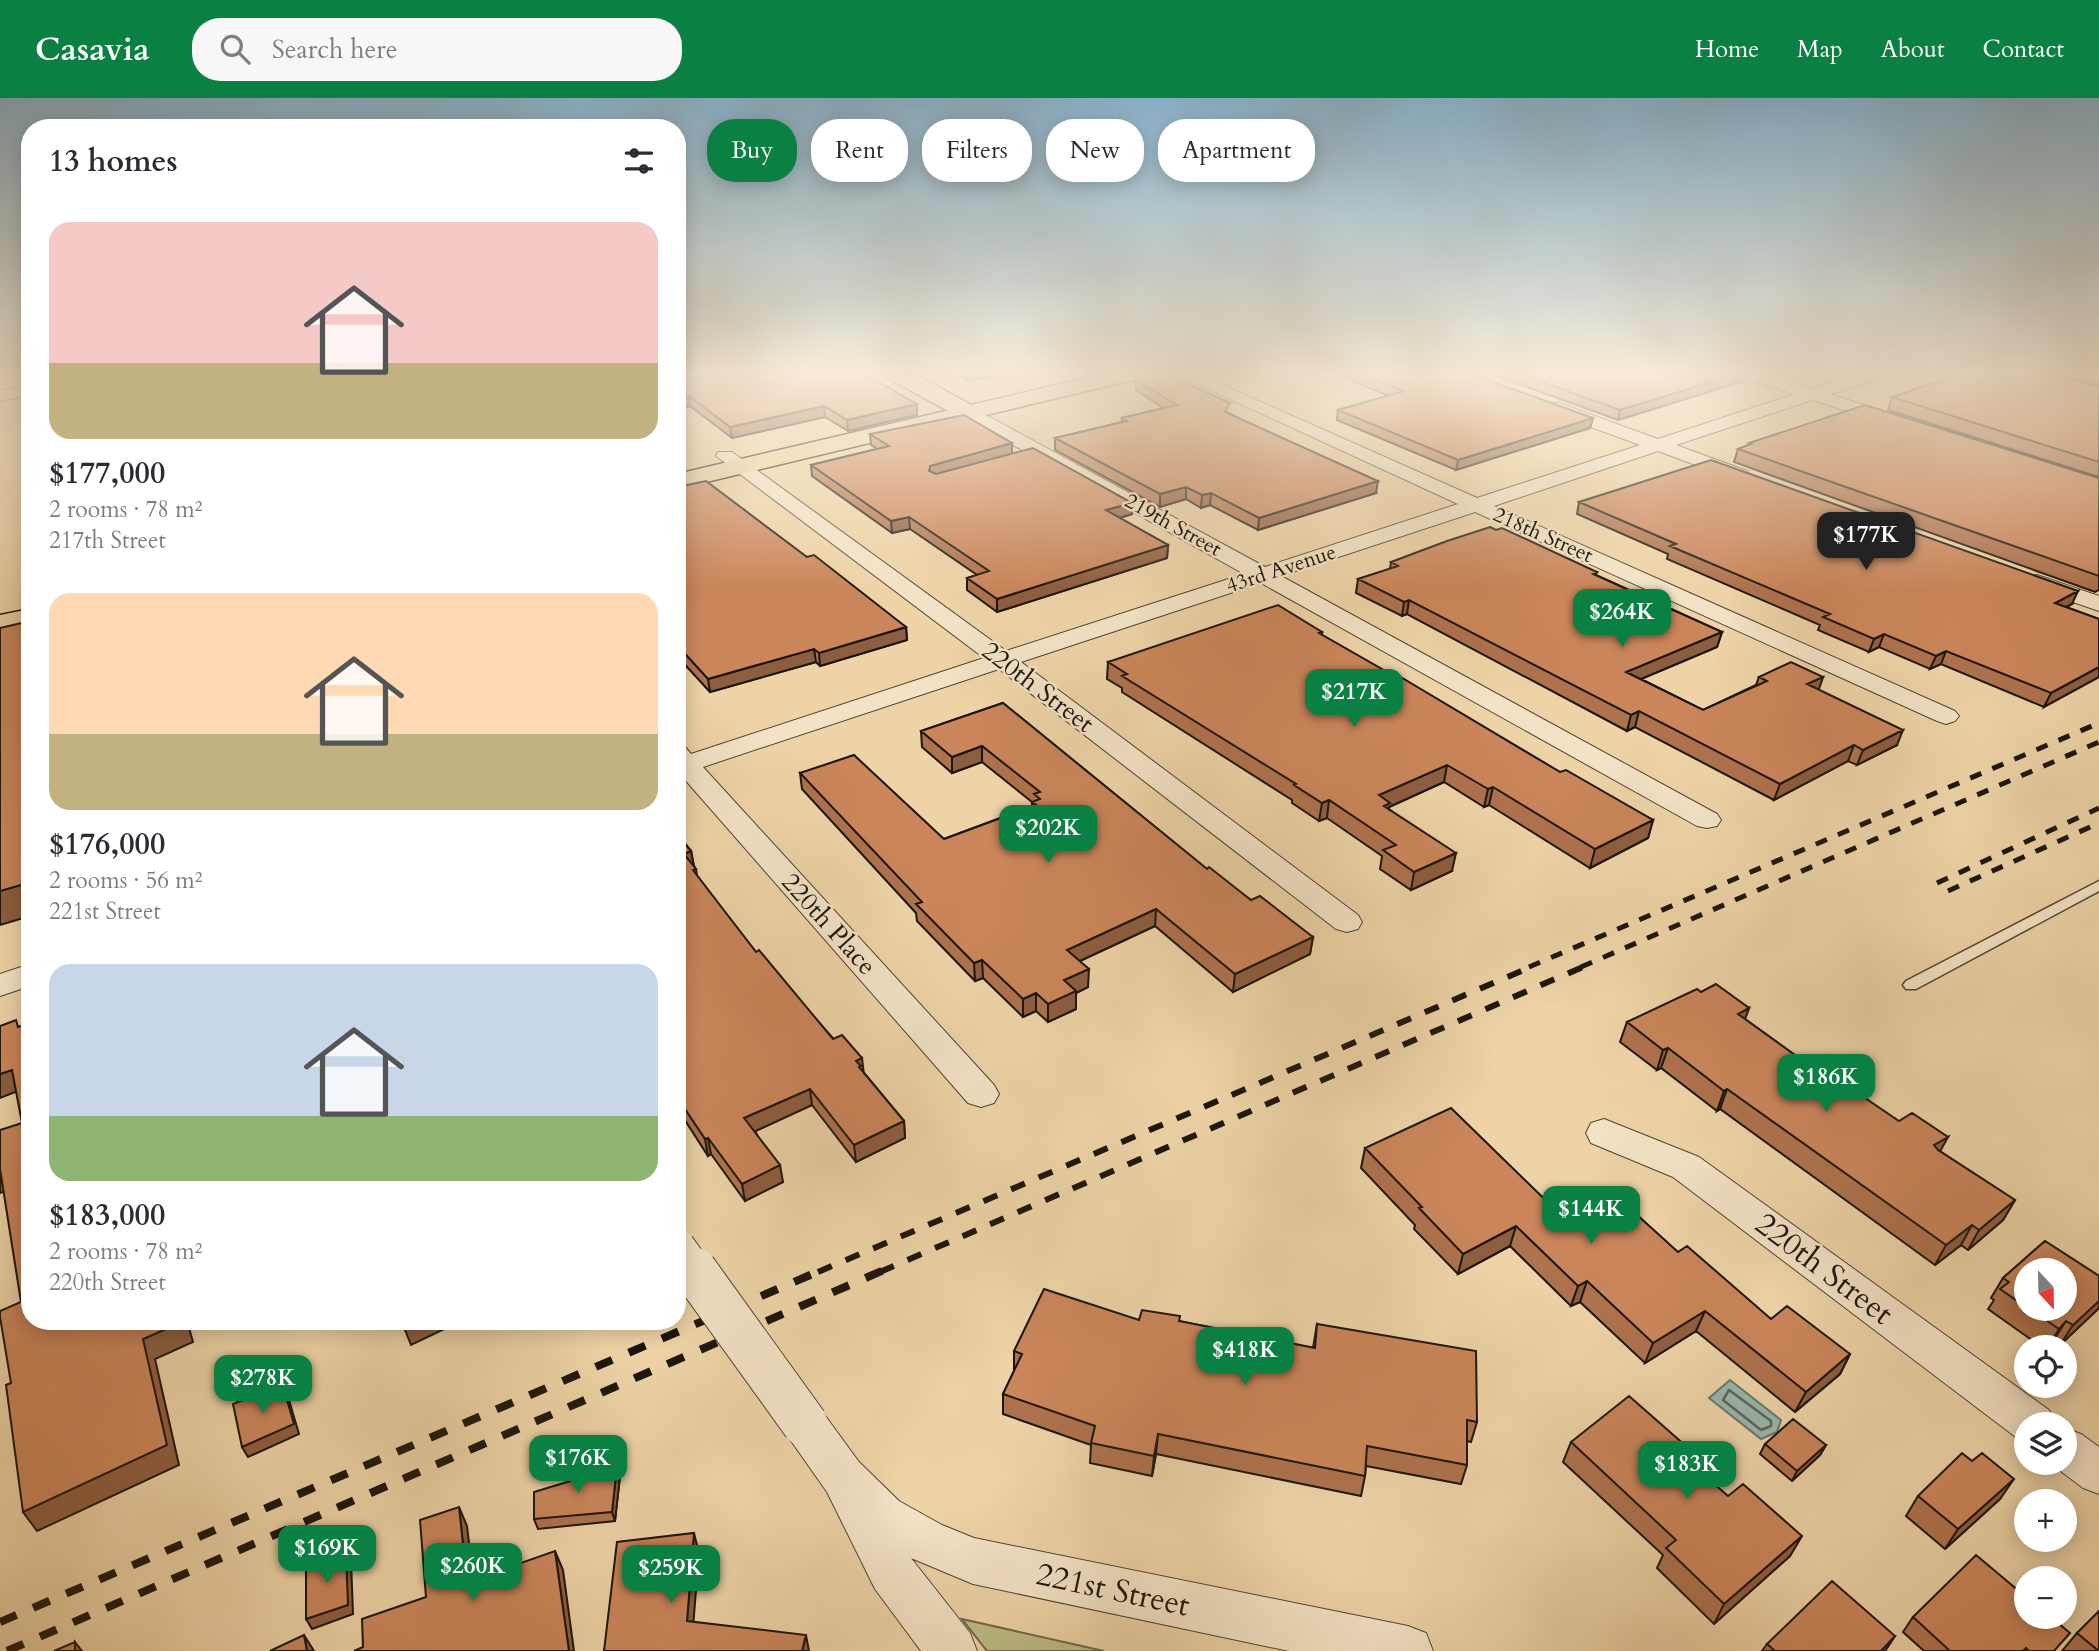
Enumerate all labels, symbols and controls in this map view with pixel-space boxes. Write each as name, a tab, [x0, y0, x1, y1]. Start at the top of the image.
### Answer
search box	[192, 18, 682, 81]
text: Casavia	[35, 27, 150, 72]
icon: search	[216, 30, 254, 68]
text: Search here	[272, 32, 398, 67]
text: Home	[1695, 33, 1759, 66]
text: Map	[1797, 33, 1843, 66]
text: About	[1881, 33, 1945, 66]
text: Contact	[1983, 33, 2064, 66]
chip: Buy	[707, 119, 797, 182]
chip: Rent	[811, 119, 908, 182]
chip: Filters	[922, 119, 1032, 182]
chip: New	[1046, 119, 1144, 182]
chip: Apartment	[1158, 119, 1315, 182]
text: 13 homes	[49, 141, 178, 182]
icon: filters	[620, 142, 658, 180]
icon: home	[291, 267, 417, 393]
text: $177,000	[49, 453, 165, 494]
street label: 219th Street	[1119, 486, 1227, 564]
text: 2 rooms · 78 m²	[49, 494, 202, 525]
street label: 218th Street	[1488, 500, 1598, 570]
pin: $177K	[1817, 512, 1915, 572]
text: $177K	[1833, 519, 1899, 550]
text: 217th Street	[49, 525, 166, 556]
street label: 43rd Avenue	[1222, 538, 1340, 600]
pin: $264K	[1573, 589, 1671, 649]
text: $264K	[1589, 596, 1655, 627]
street label: 220th Street	[975, 633, 1101, 741]
icon: home	[291, 638, 417, 764]
pin: $217K	[1305, 670, 1403, 729]
text: $217K	[1321, 676, 1387, 707]
pin: $202K	[999, 806, 1097, 865]
text: $202K	[1015, 812, 1081, 843]
text: $176,000	[49, 824, 165, 865]
text: 2 rooms · 56 m²	[49, 865, 202, 896]
street label: 220th Place	[774, 865, 884, 983]
text: 221st Street	[49, 896, 161, 927]
icon: home	[291, 1009, 417, 1135]
pin: $186K	[1777, 1054, 1875, 1114]
text: $186K	[1793, 1061, 1859, 1092]
pin: $144K	[1542, 1186, 1640, 1246]
text: $144K	[1558, 1193, 1624, 1224]
text: $183,000	[49, 1195, 165, 1236]
street label: 220th Street	[1746, 1203, 1902, 1335]
text: 2 rooms · 78 m²	[49, 1236, 202, 1267]
north arrow	[2014, 1258, 2077, 1321]
map controls	[2014, 1258, 2077, 1629]
text: 220th Street	[49, 1267, 166, 1298]
pin: $418K	[1196, 1328, 1294, 1387]
text: $418K	[1212, 1334, 1278, 1365]
button: locate	[2014, 1335, 2077, 1398]
pin: $278K	[214, 1356, 312, 1415]
text: $278K	[230, 1362, 296, 1393]
button: layers	[2014, 1412, 2077, 1475]
pin: $176K	[529, 1436, 627, 1495]
text: $176K	[545, 1442, 611, 1473]
pin: $183K	[1638, 1442, 1736, 1501]
text: $183K	[1654, 1448, 1720, 1479]
button: +	[2014, 1489, 2077, 1552]
pin: $169K	[278, 1526, 376, 1585]
text: $169K	[294, 1532, 360, 1563]
pin: $260K	[424, 1544, 522, 1603]
pin: $259K	[622, 1546, 720, 1605]
text: $260K	[440, 1550, 506, 1581]
text: $259K	[638, 1552, 704, 1583]
street label: 221st Street	[1032, 1552, 1194, 1628]
button: −	[2014, 1566, 2077, 1629]

